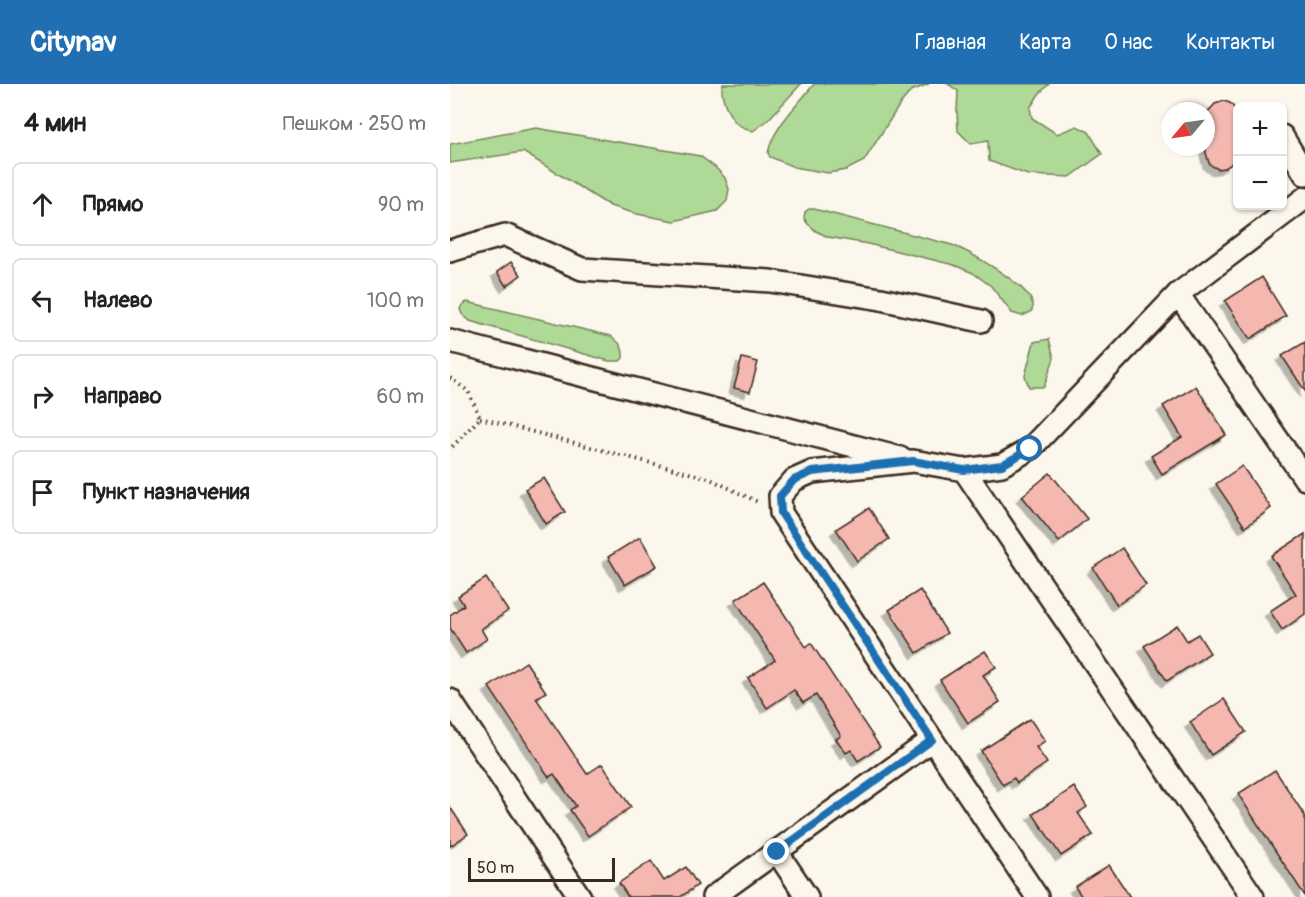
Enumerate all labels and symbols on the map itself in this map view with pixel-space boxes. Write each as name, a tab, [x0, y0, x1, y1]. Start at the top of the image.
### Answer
north arrow	[1161, 102, 1215, 156]
route start	[1016, 435, 1042, 461]
route end	[763, 838, 789, 864]
scale bar	[468, 855, 615, 882]

